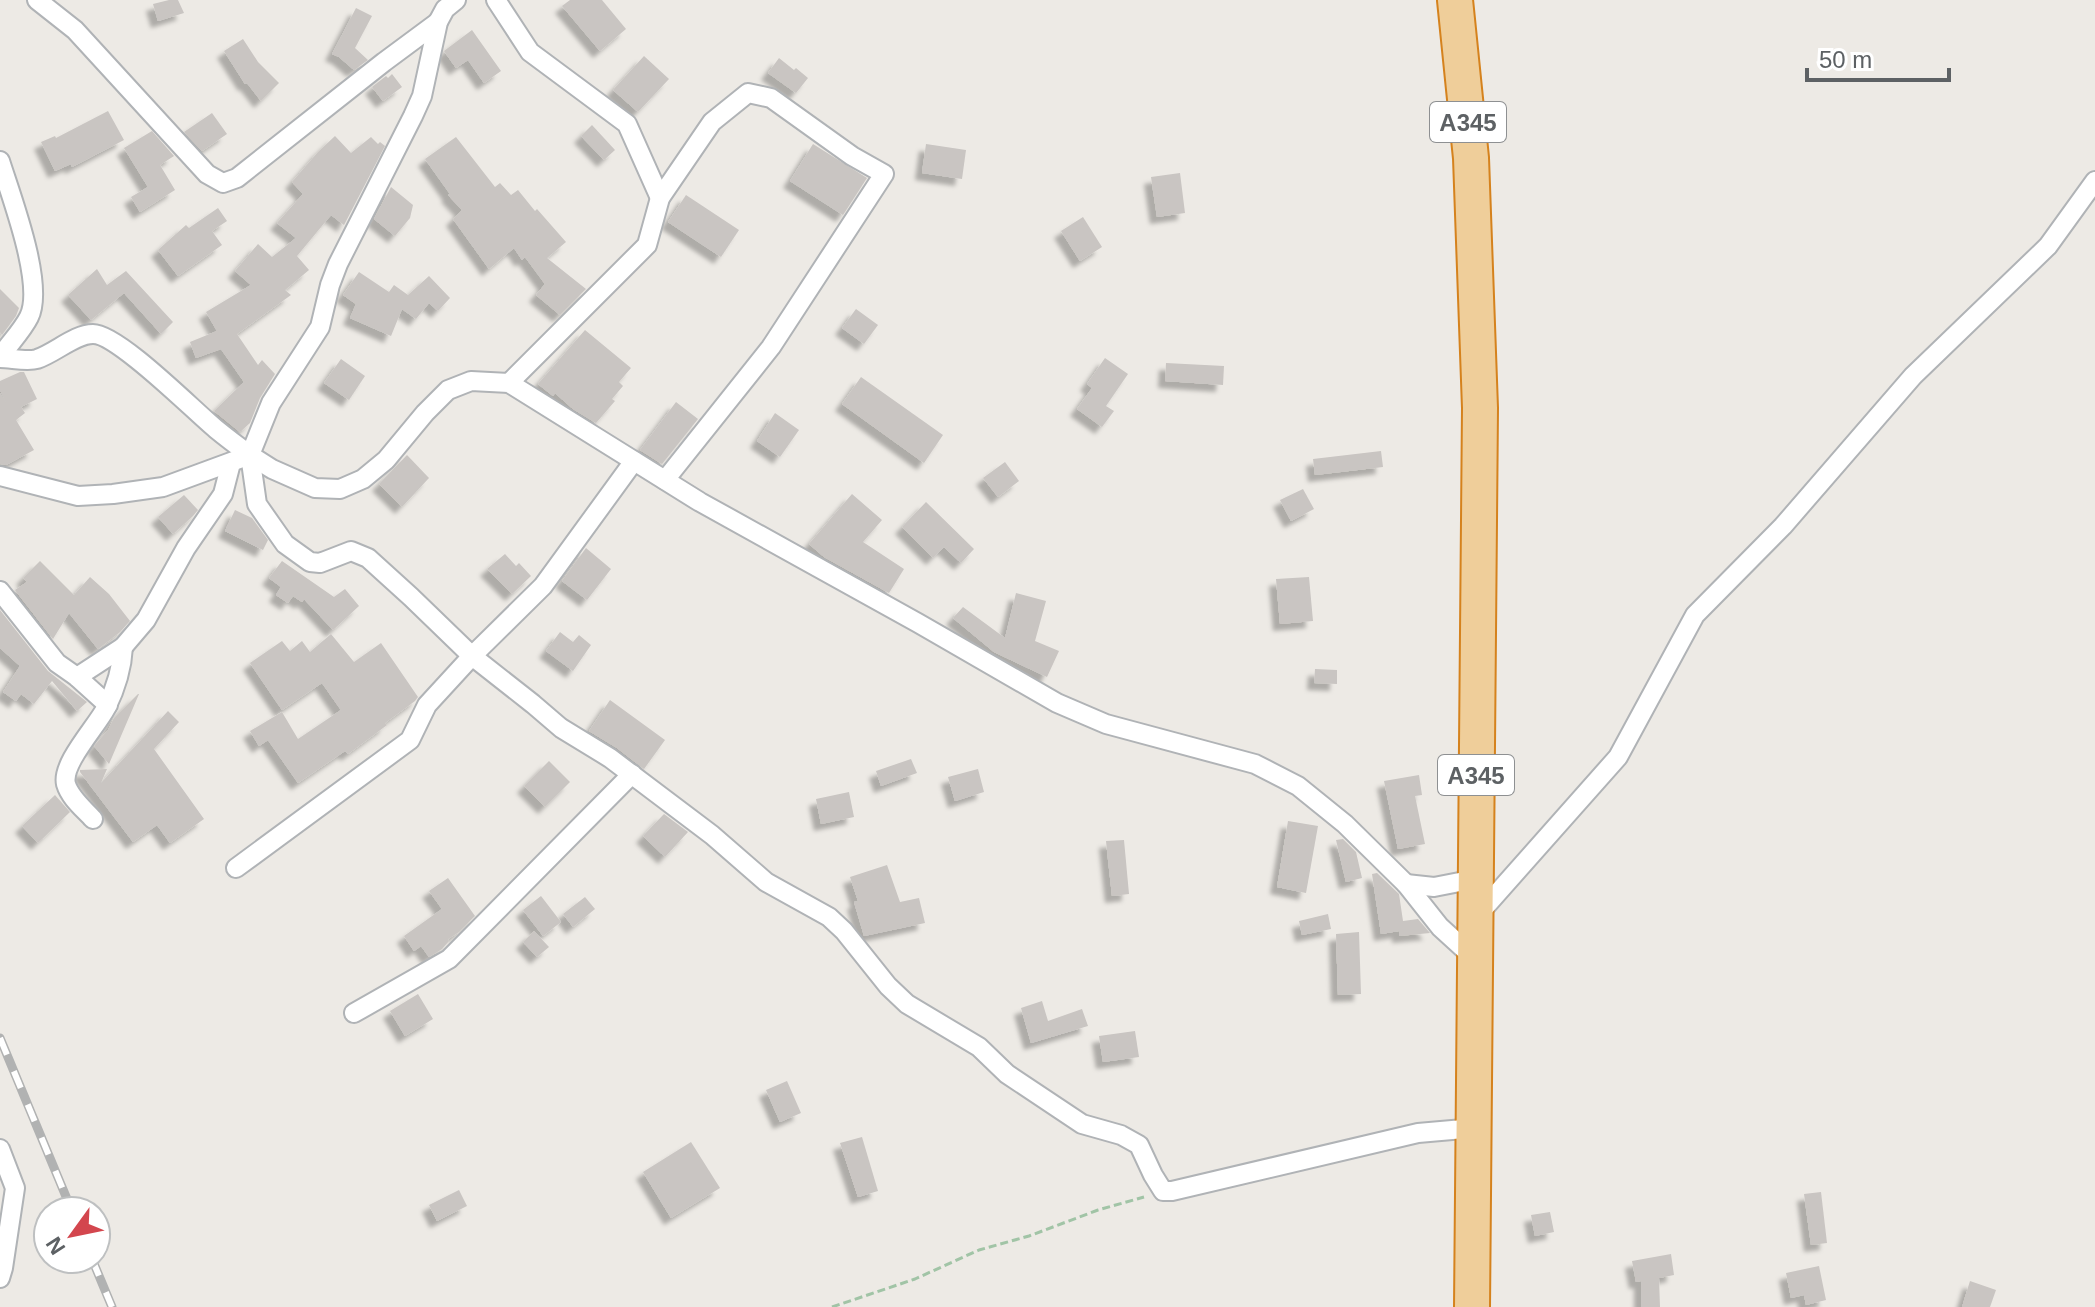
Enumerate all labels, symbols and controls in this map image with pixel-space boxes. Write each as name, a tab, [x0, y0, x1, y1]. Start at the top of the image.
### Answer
scale bar	[1807, 32, 1949, 82]
text: 50 m	[1819, 46, 1872, 73]
road number: A345	[1430, 102, 1506, 142]
road number: A345	[1438, 755, 1514, 795]
north arrow	[32, 1195, 112, 1275]
text: N	[41, 1232, 70, 1259]

